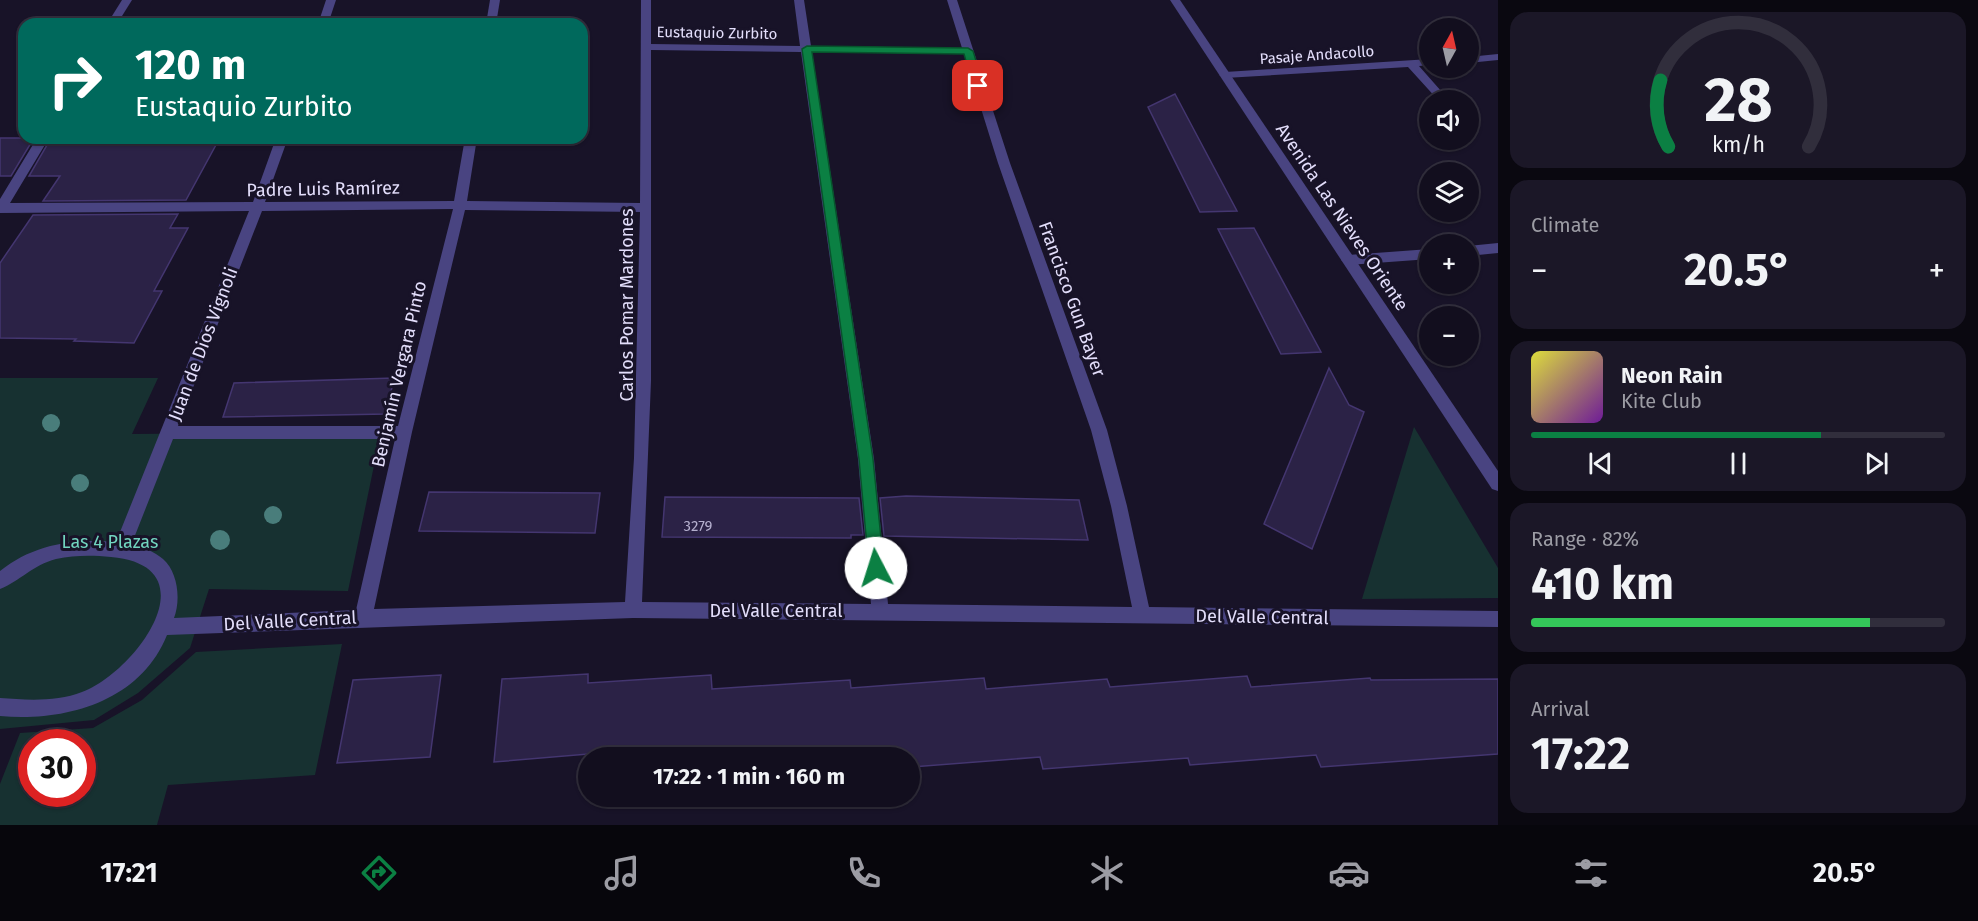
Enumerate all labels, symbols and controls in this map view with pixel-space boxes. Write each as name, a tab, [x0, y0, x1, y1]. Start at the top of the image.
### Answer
north arrow	[1419, 18, 1479, 78]
map controls	[1419, 18, 1479, 366]
street label: Eustaquio Zurbito	[656, 23, 778, 43]
text: 120 m	[135, 40, 246, 90]
icon: right	[36, 42, 114, 120]
street label: Pasaje Andacollo	[1259, 42, 1375, 68]
pin	[952, 60, 1003, 111]
text: 28	[1704, 63, 1772, 138]
icon: arrive	[961, 69, 994, 102]
button: sound	[1419, 90, 1479, 150]
text: Eustaquio Zurbito	[135, 91, 352, 123]
street label: Avenida Las Nieves Oriente	[1271, 119, 1413, 315]
text: km/h	[1711, 132, 1765, 158]
button: layers	[1419, 162, 1479, 222]
street label: Padre Luis Ramírez	[246, 177, 400, 201]
street label: Carlos Pomar Mardones	[616, 208, 638, 402]
text: Climate	[1531, 213, 1599, 237]
street label: Francisco Gun Bayer	[1034, 218, 1110, 380]
button: +	[1419, 234, 1479, 294]
text: 20.5°	[1684, 243, 1792, 297]
text: −	[1531, 251, 1548, 291]
text: +	[1929, 251, 1945, 291]
street label: Juan de Dios Vignoli	[164, 264, 242, 424]
street label: Benjamín Vergara Pinto	[367, 279, 431, 469]
button: −	[1419, 306, 1479, 366]
text: Neon Rain	[1621, 362, 1723, 389]
text: Kite Club	[1621, 389, 1702, 413]
icon: previous	[1584, 447, 1617, 480]
icon: pause	[1722, 447, 1755, 480]
icon: next	[1860, 447, 1893, 480]
house number: 3279	[684, 517, 713, 535]
text: Range · 82%	[1531, 527, 1639, 551]
park label: Las 4 Plazas	[62, 531, 158, 553]
position arrow	[844, 536, 908, 600]
text: 410 km	[1531, 557, 1674, 611]
street label: Del Valle Central	[709, 600, 843, 622]
street label: Del Valle Central	[1195, 605, 1329, 629]
street label: Del Valle Central	[223, 607, 357, 635]
text: Arrival	[1531, 697, 1590, 721]
text: 17:22	[1531, 727, 1630, 781]
speed limit sign: 30	[18, 729, 96, 807]
text: 17:22 · 1 min · 160 m	[653, 763, 845, 790]
icon: directions	[358, 852, 400, 894]
icon: music	[601, 852, 643, 894]
icon: phone	[843, 852, 885, 894]
icon: climate	[1086, 852, 1128, 894]
icon: car	[1328, 852, 1370, 894]
icon: filters	[1570, 852, 1612, 894]
text: 17:21	[100, 857, 158, 889]
text: 20.5°	[1813, 857, 1878, 889]

